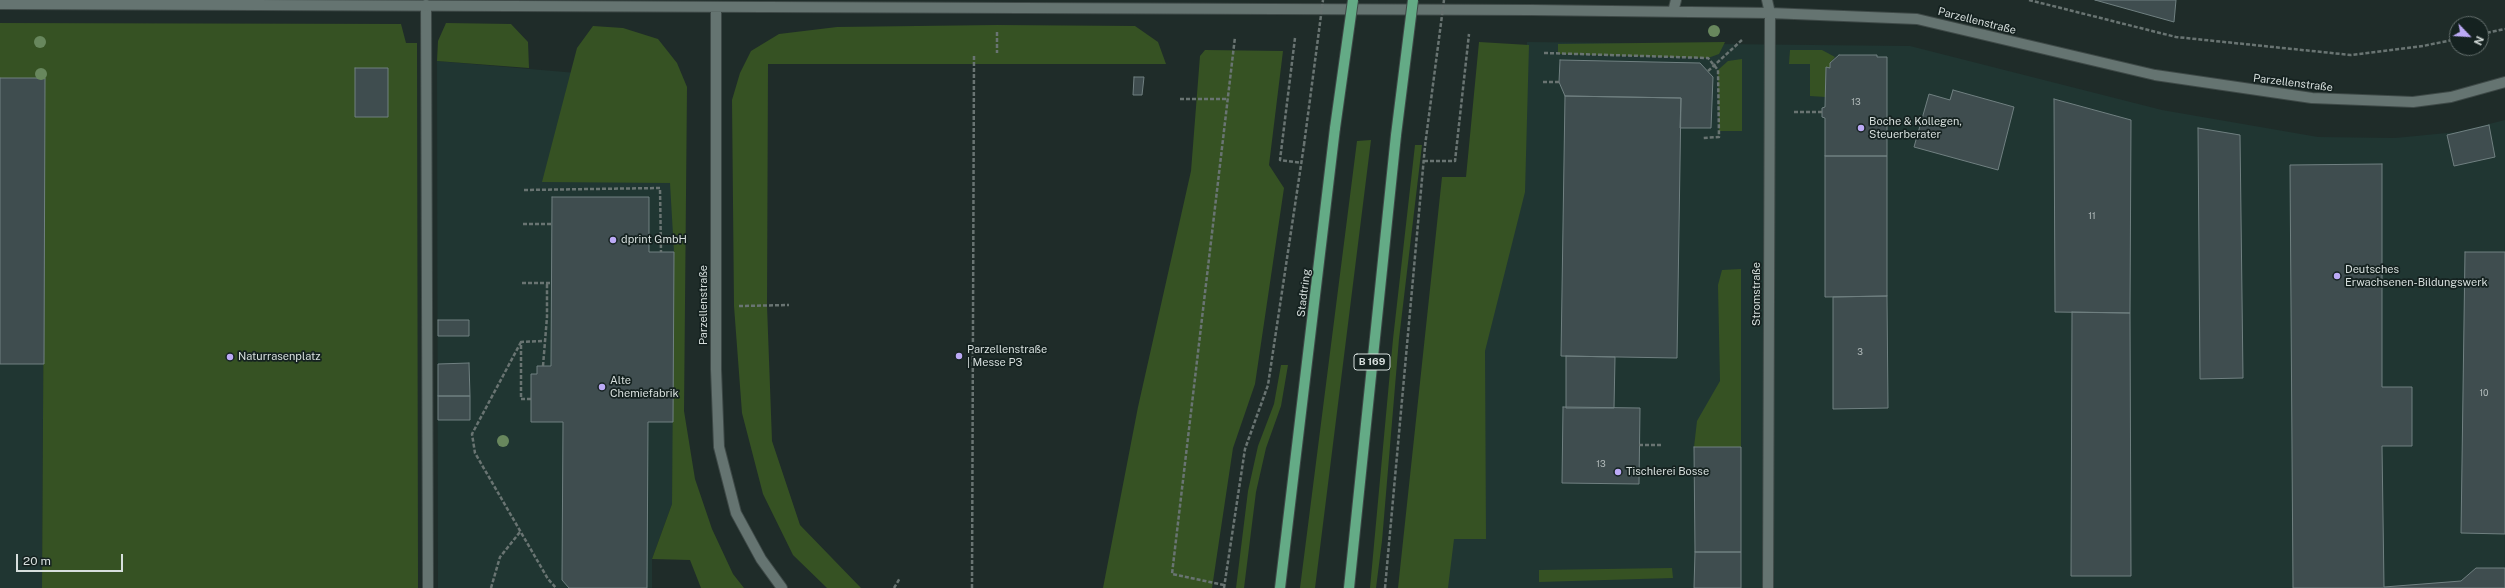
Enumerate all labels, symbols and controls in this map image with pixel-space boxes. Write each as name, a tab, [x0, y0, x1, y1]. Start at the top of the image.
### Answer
street label: Parzellenstraße	[1936, 5, 2018, 37]
north arrow	[2449, 16, 2489, 56]
text: N	[2472, 34, 2486, 47]
street label: Parzellenstraße	[2252, 72, 2334, 94]
house number: 13	[1851, 97, 1861, 107]
place label: Boche & Kollegen, Steuerberater	[1869, 115, 1962, 141]
marker: Boche & Kollegen, Steuerberater	[1856, 123, 1866, 133]
house number: 11	[2088, 211, 2096, 221]
place label: dprint GmbH	[621, 233, 687, 247]
marker: dprint GmbH	[608, 235, 618, 245]
street label: Stromstraße	[1750, 262, 1764, 326]
place label: Deutsches Erwachsenen-Bildungswerk	[2345, 263, 2488, 289]
street label: Parzellenstraße	[697, 265, 711, 345]
street label: Stadtring	[1294, 268, 1314, 318]
marker: Deutsches Erwachsenen-Bildungswerk	[2332, 271, 2342, 281]
place label: Parzellenstraße | Messe P3	[967, 343, 1047, 369]
house number: 3	[1857, 347, 1863, 357]
place label: Naturrasenplatz	[238, 350, 321, 364]
marker: Parzellenstraße | Messe P3	[954, 351, 964, 361]
marker: Naturrasenplatz	[225, 352, 235, 362]
road number: B 169	[1354, 354, 1390, 370]
place label: Alte Chemiefabrik	[610, 374, 679, 400]
marker: Alte Chemiefabrik	[597, 382, 607, 392]
house number: 10	[2479, 388, 2489, 398]
house number: 13	[1596, 459, 1606, 469]
place label: Tischlerei Bosse	[1626, 465, 1709, 479]
marker: Tischlerei Bosse	[1613, 467, 1623, 477]
scale bar	[18, 546, 125, 572]
text: 20 m	[23, 554, 51, 568]

